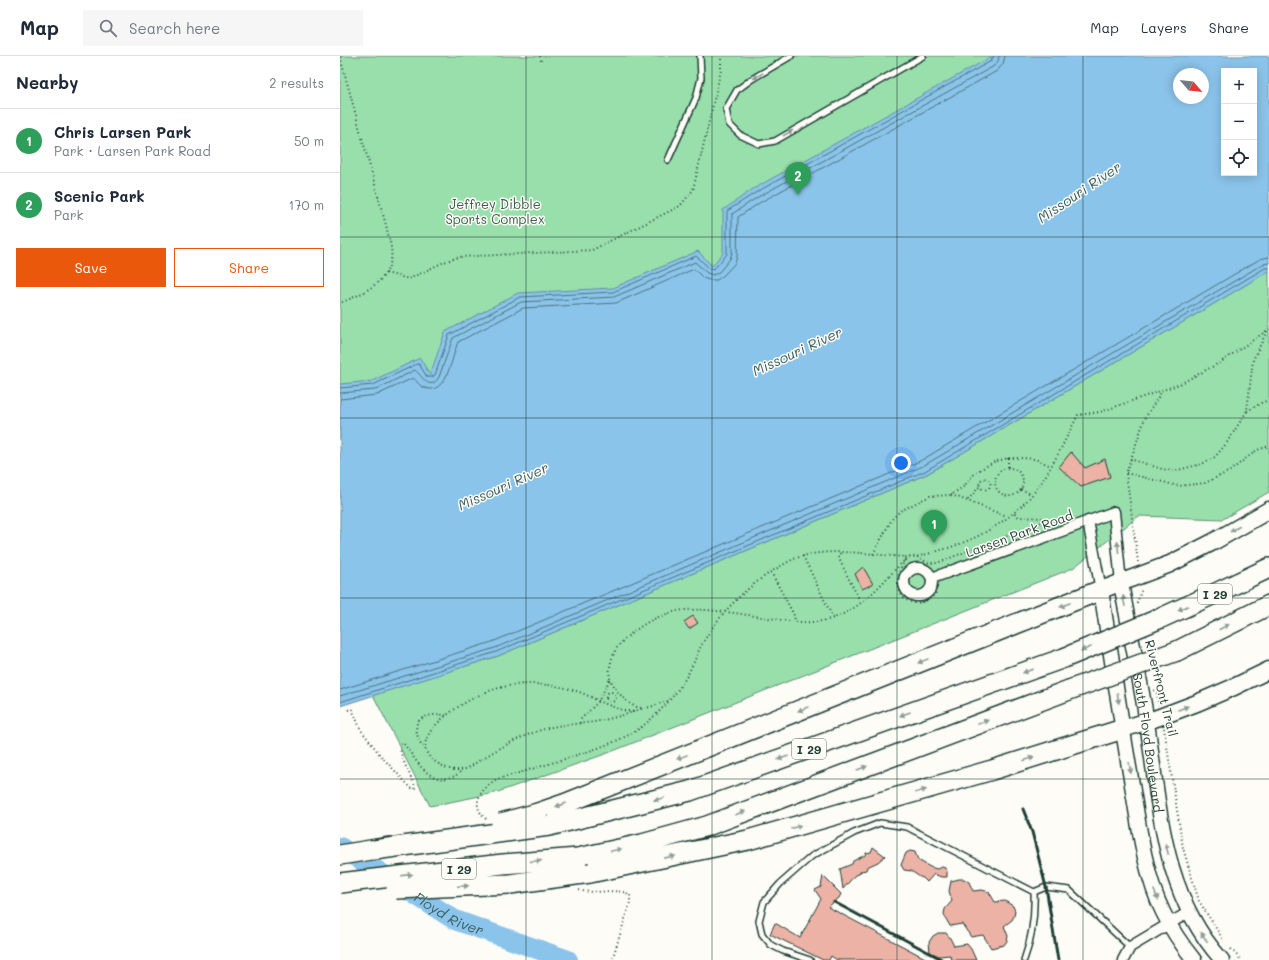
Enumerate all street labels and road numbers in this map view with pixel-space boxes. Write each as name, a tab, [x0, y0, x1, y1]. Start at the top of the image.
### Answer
street label: Larsen Park Road	[963, 506, 1075, 560]
road number: I 29	[1198, 584, 1232, 604]
street label: Riverfront Trail	[1142, 638, 1182, 738]
street label: South Floyd Boulevard	[1130, 671, 1168, 814]
road number: I 29	[792, 739, 826, 759]
road number: I 29	[442, 859, 476, 879]

